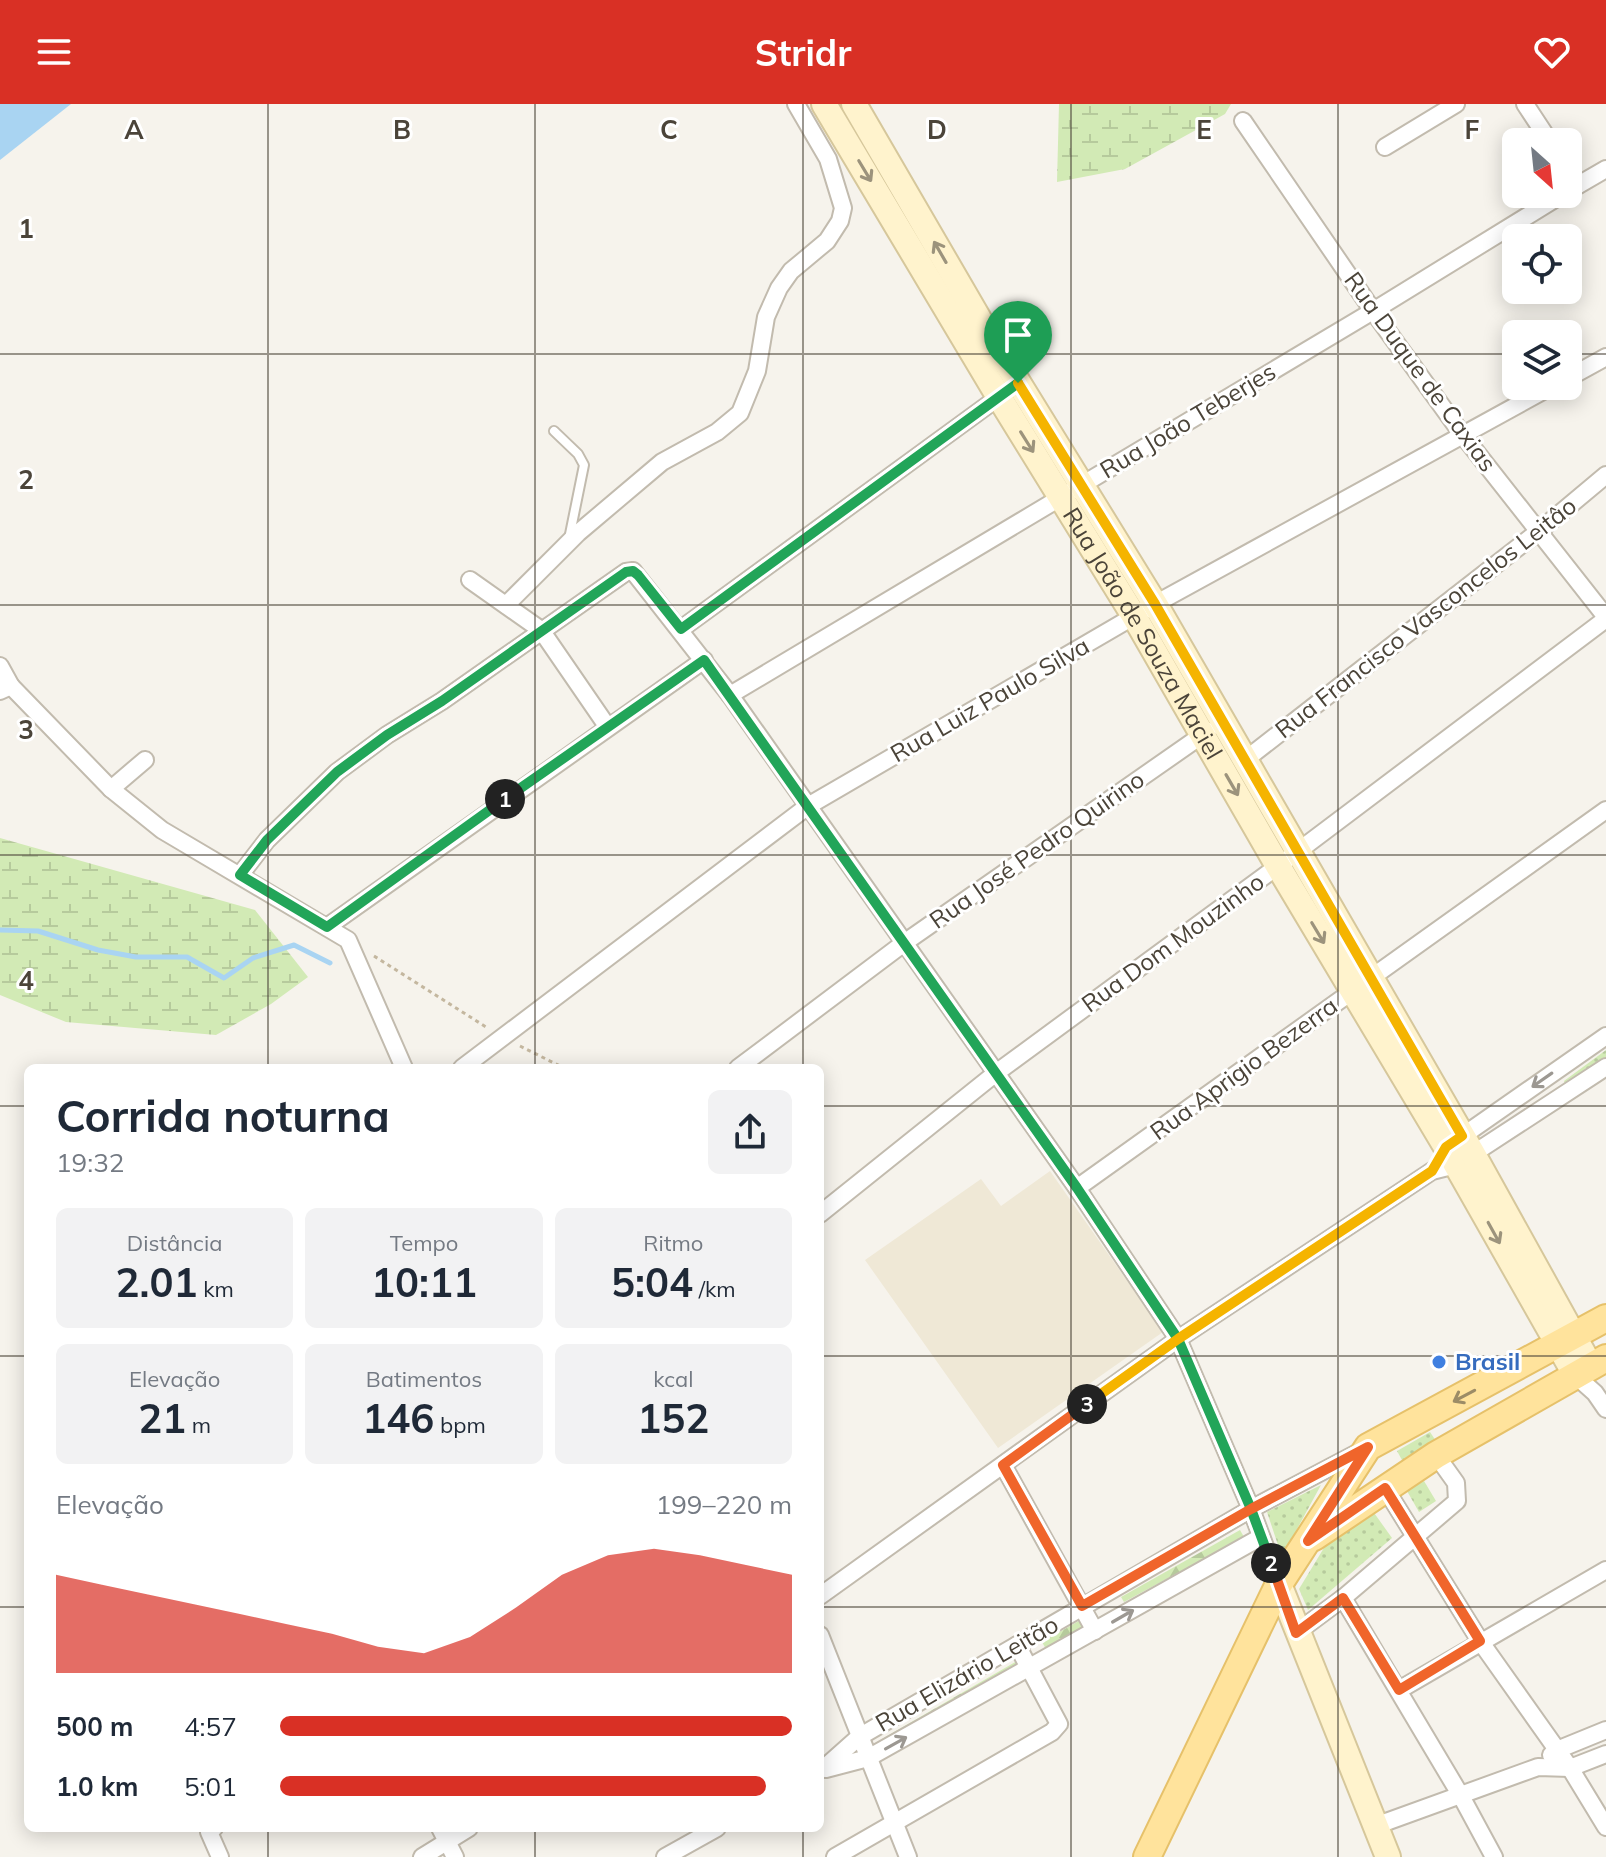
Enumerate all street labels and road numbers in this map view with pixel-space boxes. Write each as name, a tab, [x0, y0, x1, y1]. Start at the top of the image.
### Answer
street label: Rua Duque de Caxias	[1338, 266, 1503, 477]
street label: Rua João Teberjes	[1094, 356, 1281, 484]
street label: Rua Francisco Vasconcelos Leitâo	[1269, 490, 1582, 744]
street label: Rua João de Souza Maciel	[1057, 502, 1229, 765]
street label: Rua Luiz Paulo Silva	[885, 630, 1094, 768]
street label: Rua José Pedro Quirino	[923, 764, 1150, 935]
street label: Rua Dom Mouzinho	[1075, 866, 1270, 1018]
street label: Rua Aprigio Bezerra	[1144, 990, 1343, 1146]
street label: Rua Elizário Leitão	[870, 1609, 1063, 1738]

